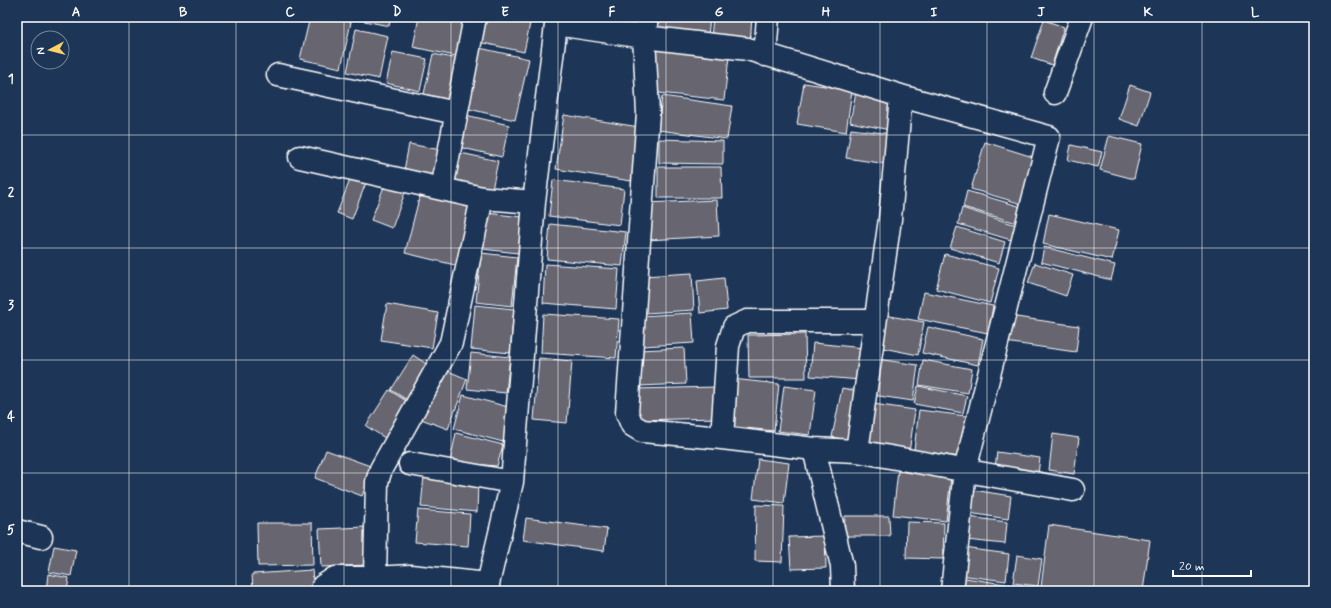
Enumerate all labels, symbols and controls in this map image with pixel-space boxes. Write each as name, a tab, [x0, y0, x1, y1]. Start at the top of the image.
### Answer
text: A	[72, 4, 80, 21]
text: B	[179, 4, 188, 21]
text: C	[285, 4, 295, 21]
text: D	[393, 4, 402, 21]
text: E	[501, 4, 509, 21]
text: F	[609, 4, 616, 21]
text: G	[715, 4, 724, 21]
text: H	[822, 4, 831, 21]
text: I	[931, 4, 938, 21]
text: J	[1037, 4, 1045, 21]
text: K	[1143, 4, 1153, 21]
text: L	[1251, 4, 1260, 21]
north arrow	[30, 30, 70, 70]
text: N	[34, 47, 48, 56]
text: 1	[8, 71, 14, 88]
text: 2	[8, 184, 15, 201]
text: 3	[8, 297, 14, 314]
text: 4	[7, 409, 15, 426]
text: 5	[7, 522, 15, 539]
scale bar	[1173, 552, 1251, 578]
text: 20 m	[1179, 559, 1205, 575]

